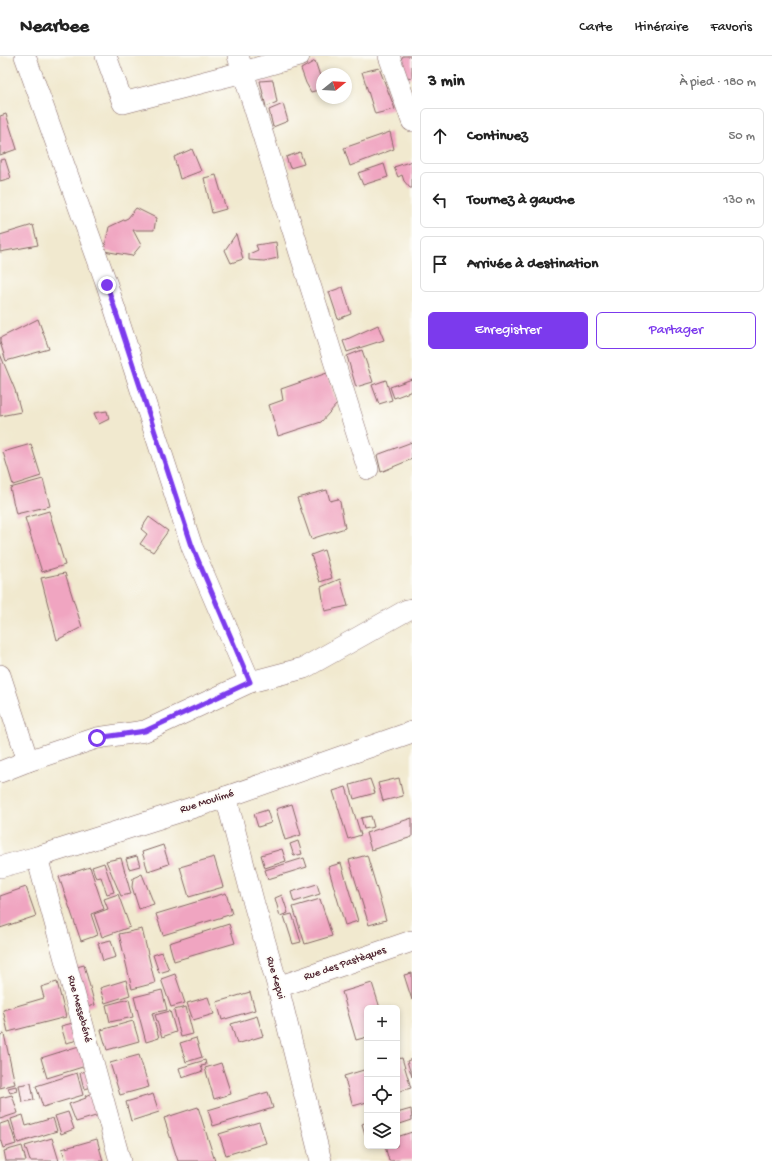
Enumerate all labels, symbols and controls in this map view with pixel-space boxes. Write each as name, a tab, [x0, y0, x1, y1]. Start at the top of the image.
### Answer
text: Nearbee	[20, 16, 89, 39]
text: Carte	[579, 19, 613, 36]
text: Itinéraire	[635, 19, 688, 36]
text: Favoris	[710, 19, 752, 36]
north arrow	[316, 68, 352, 104]
text: 3 min	[428, 72, 465, 92]
text: À pied · 180 m	[679, 75, 756, 90]
icon: ahead	[429, 125, 451, 147]
text: Continuez	[467, 127, 528, 145]
text: 50 m	[728, 129, 755, 144]
icon: left	[429, 189, 451, 211]
text: Tournez à gauche	[467, 191, 575, 209]
text: 130 m	[723, 193, 755, 208]
icon: arrive	[429, 253, 451, 275]
text: Arrivée à destination	[467, 255, 598, 273]
route end	[98, 276, 116, 294]
button: Enregistrer	[428, 312, 588, 349]
button: Partager	[596, 312, 756, 349]
route start	[88, 729, 106, 747]
street label: Rue Moulimé	[179, 788, 236, 816]
street label: Rue des Pastèques	[302, 944, 388, 984]
street label: Rue Kepui	[263, 955, 287, 1001]
street label: Rue Messebéné	[64, 974, 94, 1044]
map controls	[364, 1005, 400, 1149]
button: +	[364, 1005, 400, 1041]
button: −	[364, 1041, 400, 1077]
button: locate	[364, 1077, 400, 1113]
button: layers	[364, 1113, 400, 1149]

